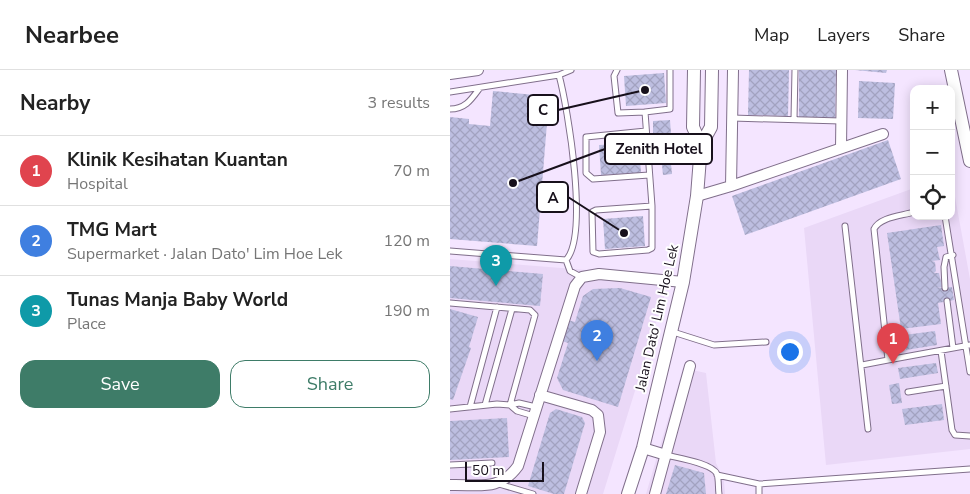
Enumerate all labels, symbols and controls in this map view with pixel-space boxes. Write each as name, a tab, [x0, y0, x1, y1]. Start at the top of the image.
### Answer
text: Nearbee	[25, 19, 119, 51]
text: Map	[754, 23, 789, 47]
text: Layers	[817, 23, 870, 47]
text: Share	[898, 23, 945, 47]
map controls	[910, 85, 955, 220]
button: +	[910, 85, 955, 130]
text: Nearby	[20, 89, 90, 117]
text: 3 results	[368, 92, 430, 114]
callout: C	[528, 95, 558, 125]
text: C	[538, 100, 548, 120]
button: −	[910, 130, 955, 175]
callout: Zenith Hotel	[605, 134, 712, 164]
text: Zenith Hotel	[616, 139, 703, 159]
text: Klinik Kesihatan Kuantan	[67, 147, 288, 173]
text: 1	[31, 160, 41, 182]
text: 70 m	[393, 160, 430, 182]
text: Hospital	[67, 173, 128, 195]
button: locate	[910, 175, 955, 220]
callout: A	[537, 182, 568, 212]
text: A	[547, 188, 559, 208]
text: TMG Mart	[67, 217, 157, 243]
text: 2	[31, 230, 41, 252]
text: 120 m	[383, 230, 430, 252]
street label: Jalan Dato' Lim Hoe Lek	[631, 242, 683, 394]
text: Supermarket · Jalan Dato' Lim Hoe Lek	[67, 243, 343, 265]
pin: 3	[480, 245, 512, 286]
text: Tunas Manja Baby World	[67, 287, 288, 313]
text: 3	[31, 300, 41, 322]
text: 190 m	[383, 300, 430, 322]
text: Place	[67, 313, 106, 335]
pin: 2	[581, 320, 613, 361]
pin: 1	[877, 323, 909, 364]
your location	[777, 339, 803, 365]
button: Save	[20, 360, 220, 408]
button: Share	[230, 360, 430, 408]
scale bar	[465, 459, 544, 482]
text: 50 m	[472, 461, 504, 480]

